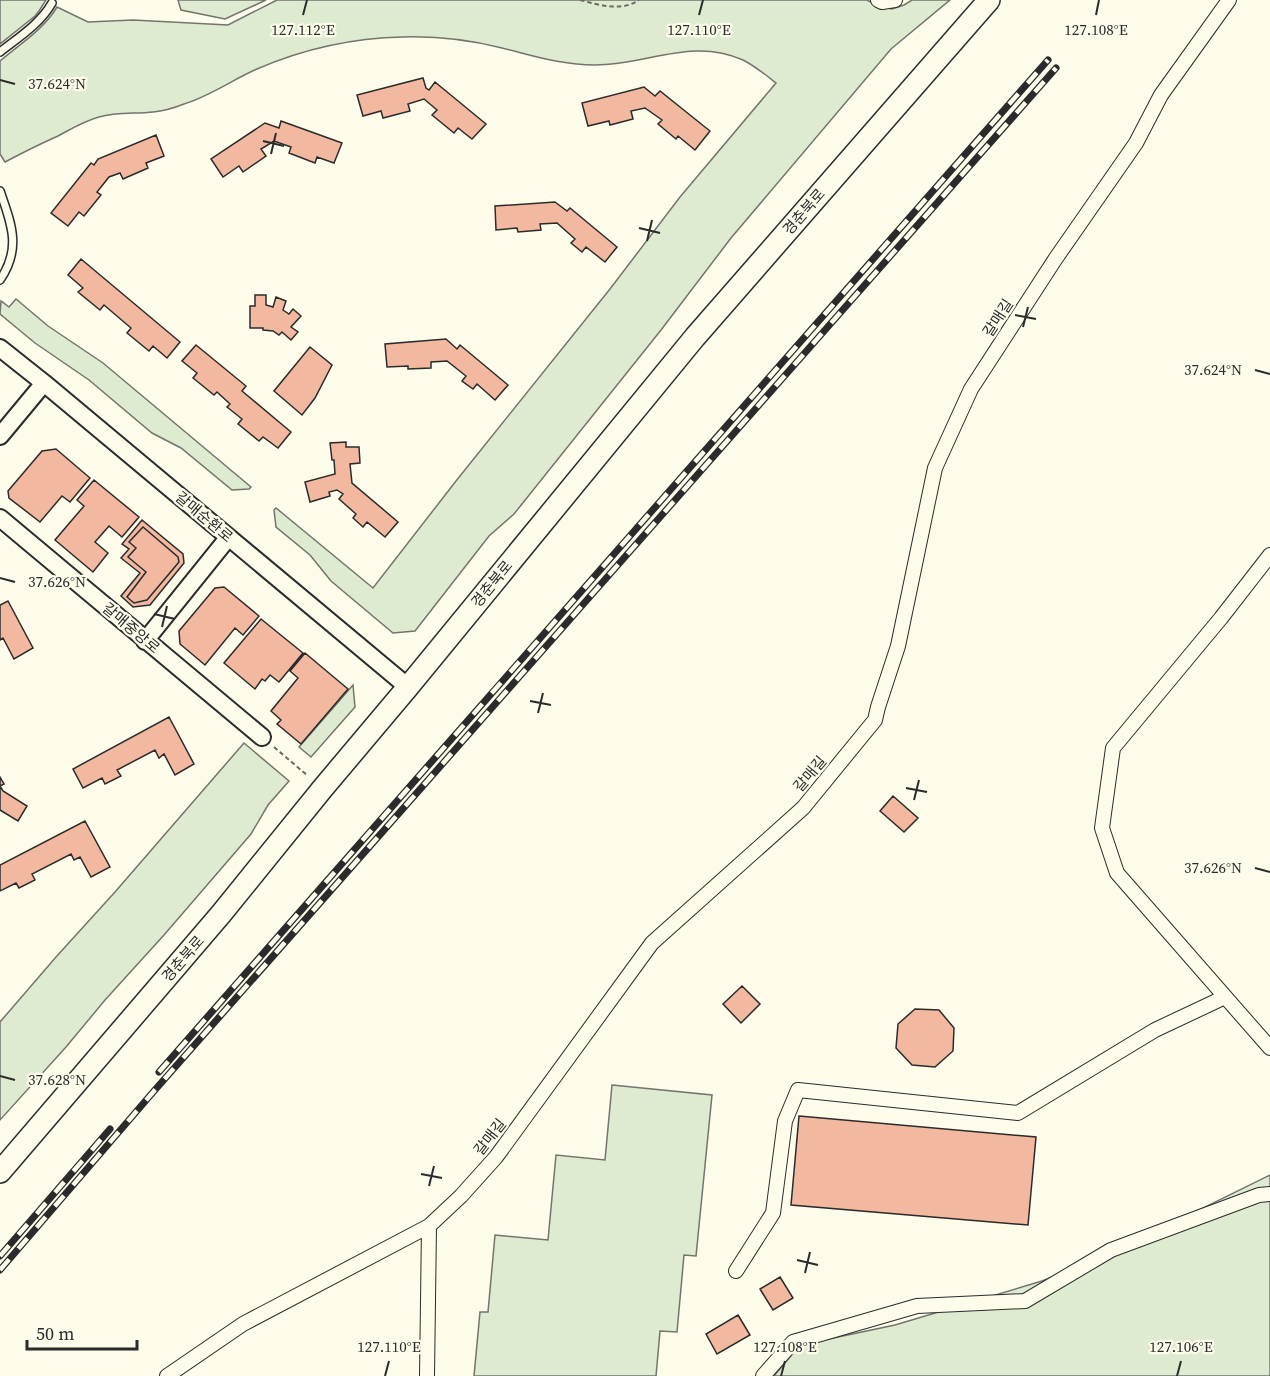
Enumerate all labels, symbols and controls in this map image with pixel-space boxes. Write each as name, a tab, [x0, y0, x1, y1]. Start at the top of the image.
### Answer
text: 127.112°E	[271, 19, 335, 40]
text: 127.110°E	[667, 19, 731, 40]
text: 127.108°E	[1064, 19, 1128, 40]
text: 37.624°N	[28, 73, 86, 94]
street label: 경춘북로	[778, 184, 830, 239]
street label: 갈매길	[977, 295, 1018, 341]
text: 37.624°N	[1184, 359, 1242, 380]
street label: 갈매순환로	[171, 486, 238, 547]
street label: 경춘북로	[466, 556, 517, 612]
text: 37.626°N	[28, 571, 86, 592]
street label: 갈매중앙로	[98, 597, 165, 658]
street label: 갈매길	[788, 751, 831, 796]
text: 37.626°N	[1184, 857, 1242, 878]
street label: 경춘북로	[157, 931, 209, 986]
text: 37.628°N	[28, 1069, 86, 1090]
street label: 갈매길	[469, 1114, 511, 1159]
scale bar	[27, 1313, 136, 1351]
text: 50 m	[36, 1321, 74, 1346]
text: 127.110°E	[357, 1336, 421, 1357]
text: 127.108°E	[753, 1336, 817, 1357]
text: 127.106°E	[1149, 1336, 1213, 1357]

